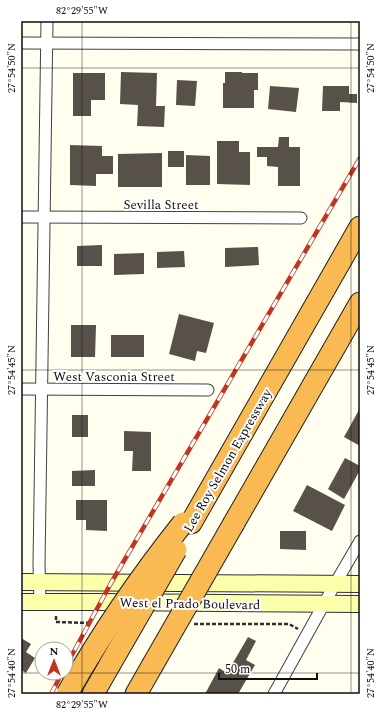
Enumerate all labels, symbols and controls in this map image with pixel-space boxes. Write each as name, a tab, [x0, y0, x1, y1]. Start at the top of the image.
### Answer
text: 82°29'55"W	[56, 3, 108, 19]
text: 27°54'50"N	[4, 43, 20, 93]
text: 27°54'50"N	[363, 43, 379, 93]
street label: Sevilla Street	[123, 195, 199, 215]
text: 27°54'45"N	[4, 345, 20, 395]
text: 27°54'45"N	[363, 345, 379, 395]
street label: West Vasconia Street	[53, 367, 175, 387]
street label: Lee Roy Selmon Expressway	[179, 384, 278, 536]
street label: West el Prado Boulevard	[119, 593, 261, 615]
north arrow	[34, 641, 74, 681]
text: N	[50, 643, 59, 660]
text: 27°54'40"N	[4, 648, 20, 698]
text: 27°54'40"N	[363, 648, 379, 698]
scale bar	[219, 655, 317, 681]
text: 50 m	[225, 660, 250, 679]
text: 82°29'55"W	[56, 697, 108, 713]

